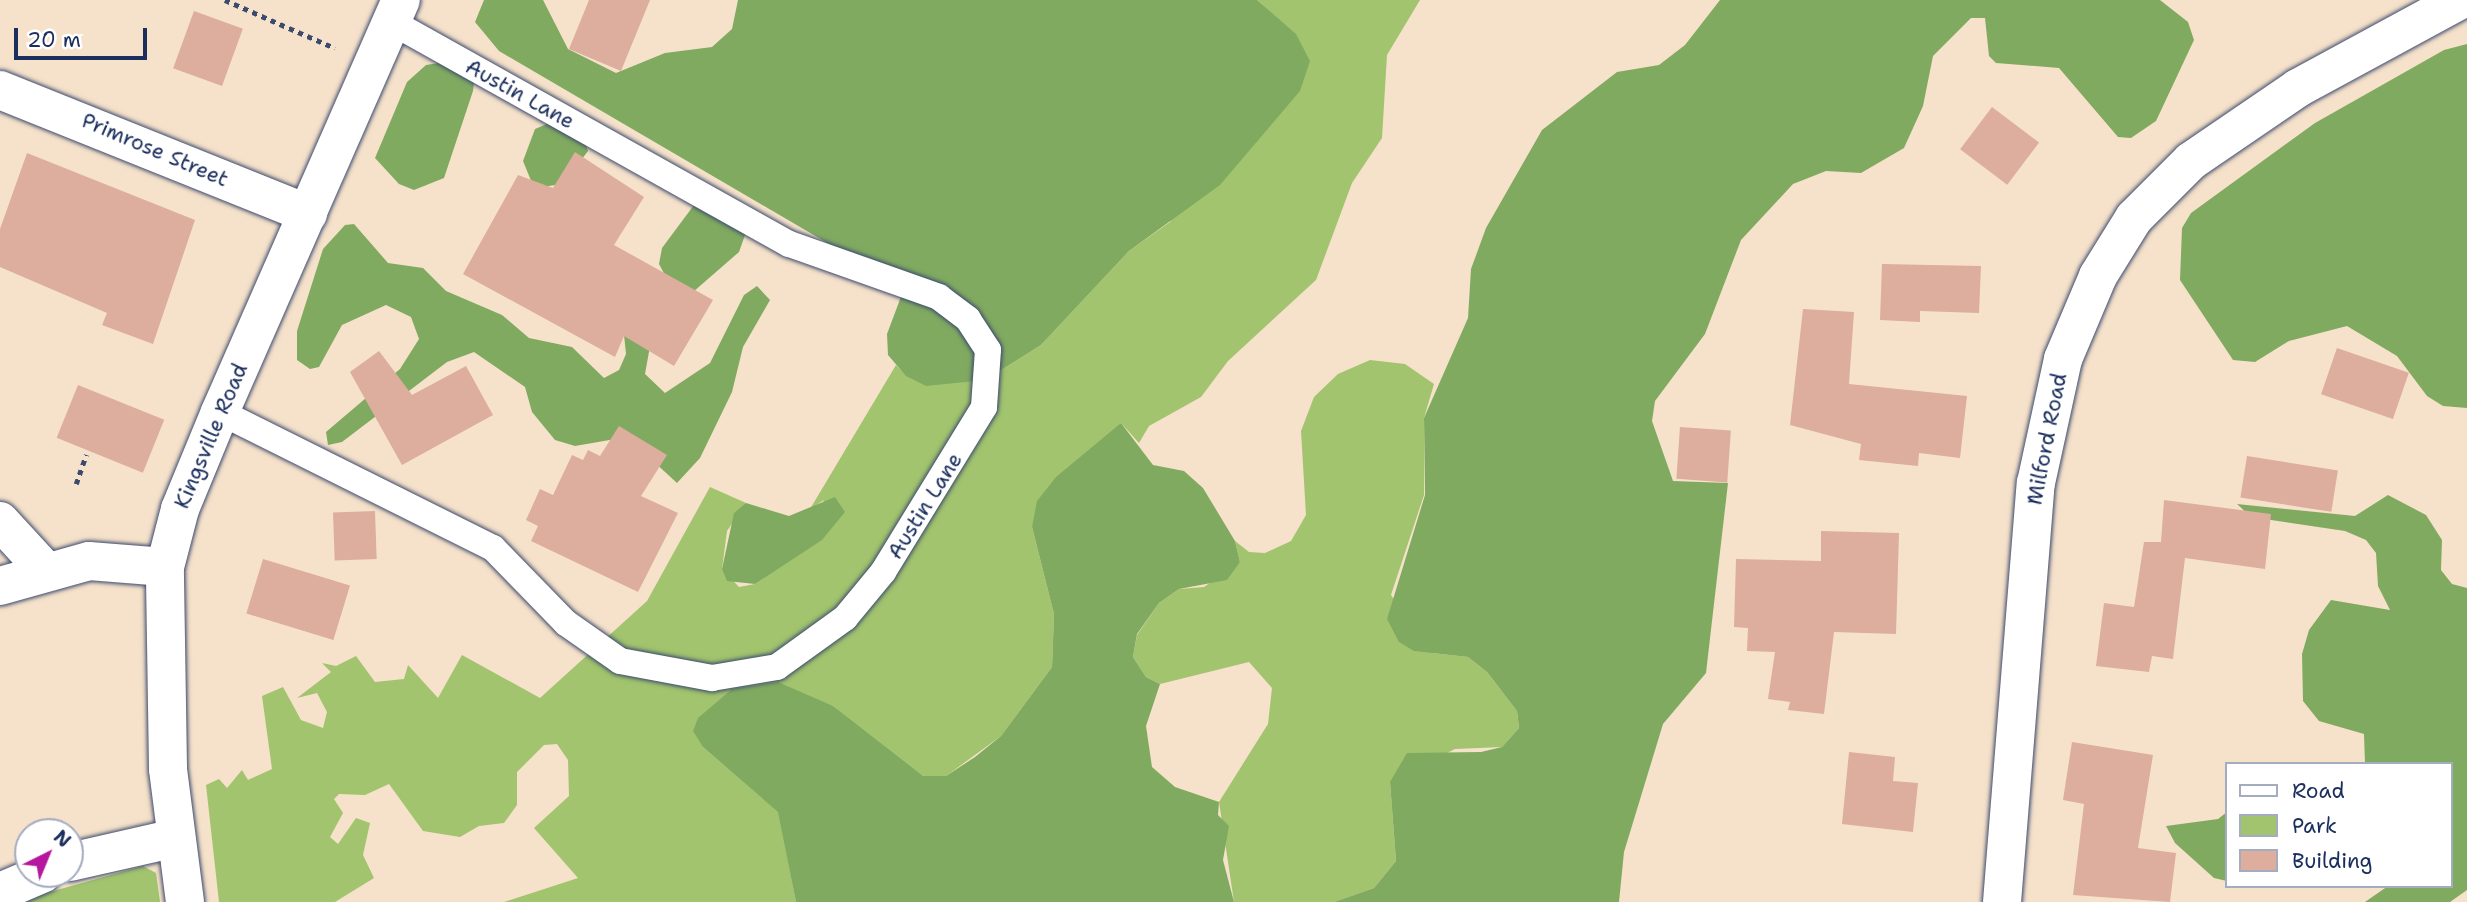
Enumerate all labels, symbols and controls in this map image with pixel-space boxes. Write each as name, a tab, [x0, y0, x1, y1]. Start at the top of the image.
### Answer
scale bar	[18, 14, 150, 58]
text: 20 m	[27, 26, 81, 54]
street label: Austin Lane	[461, 54, 579, 134]
street label: Primrose Street	[78, 108, 232, 192]
street label: Kingsville Road	[169, 360, 253, 512]
street label: Milford Road	[2022, 371, 2072, 507]
street label: Austin Lane	[882, 448, 968, 564]
legend	[2226, 762, 2453, 888]
text: Road	[2292, 777, 2345, 805]
text: Park	[2292, 812, 2337, 840]
north arrow	[14, 818, 84, 888]
text: N	[48, 824, 76, 853]
text: Building	[2292, 847, 2372, 875]

